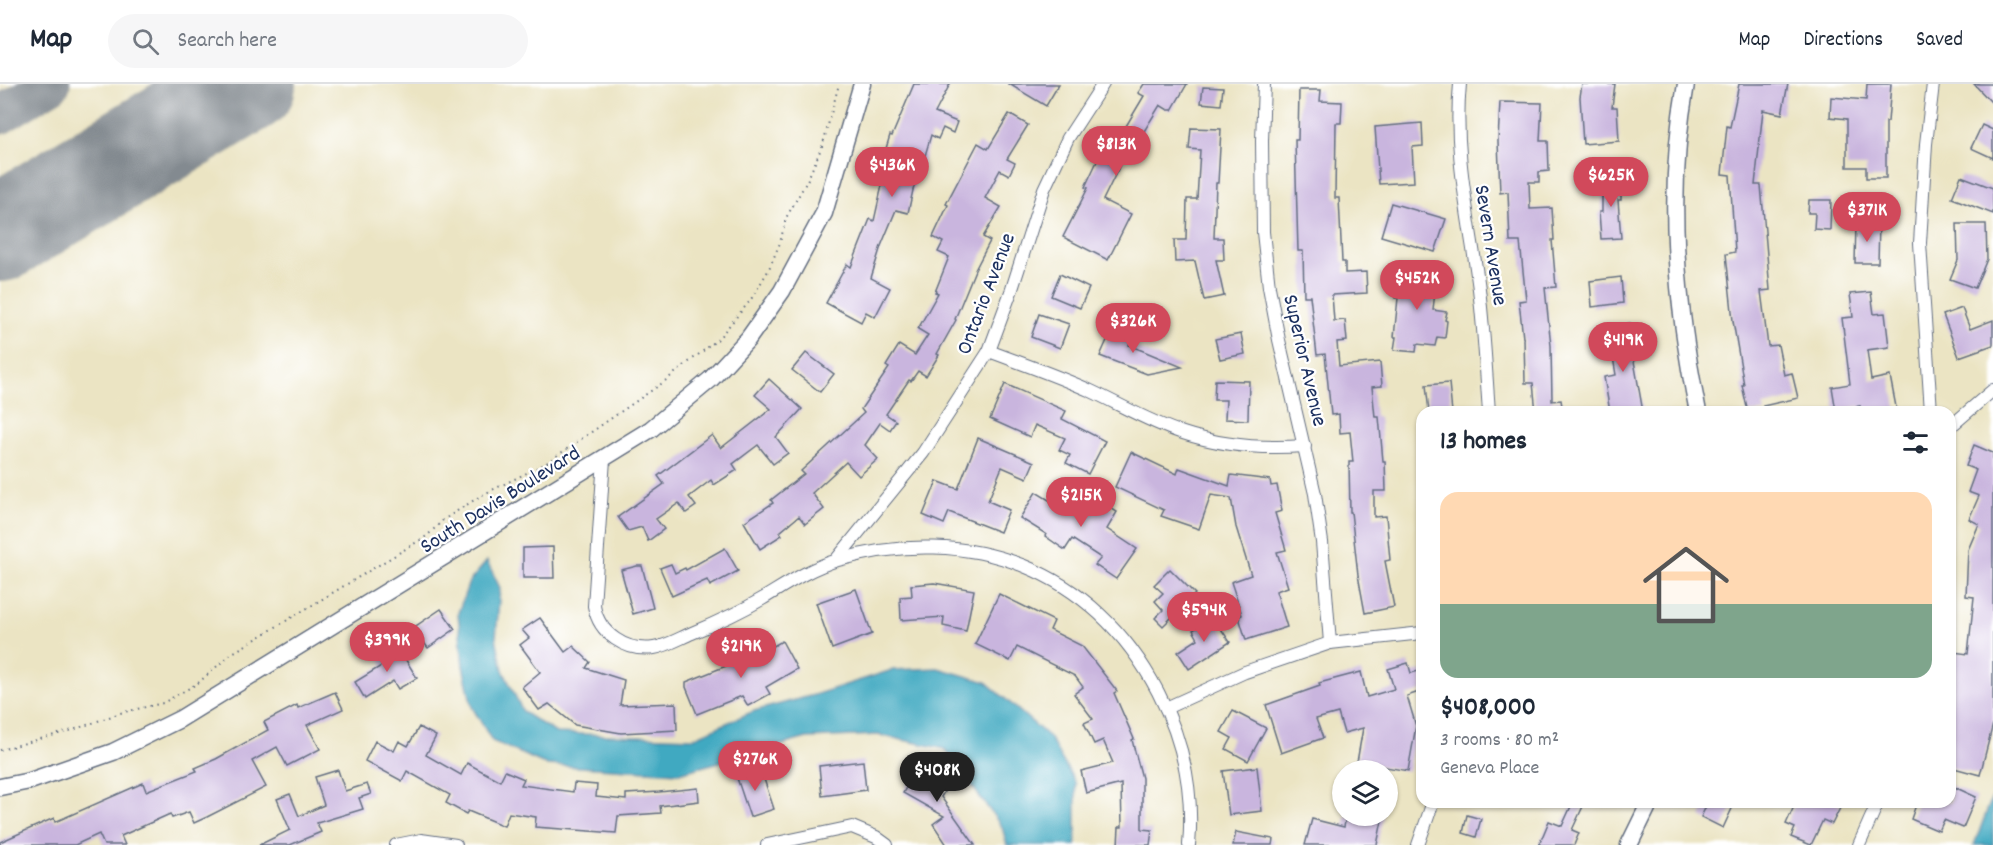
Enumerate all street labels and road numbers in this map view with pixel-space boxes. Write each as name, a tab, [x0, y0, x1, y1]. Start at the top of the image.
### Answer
street label: Severn Avenue	[1465, 183, 1514, 308]
street label: Ontario Avenue	[950, 229, 1025, 360]
street label: Superior Avenue	[1273, 292, 1334, 430]
street label: South Davis Boulevard	[415, 439, 587, 563]

